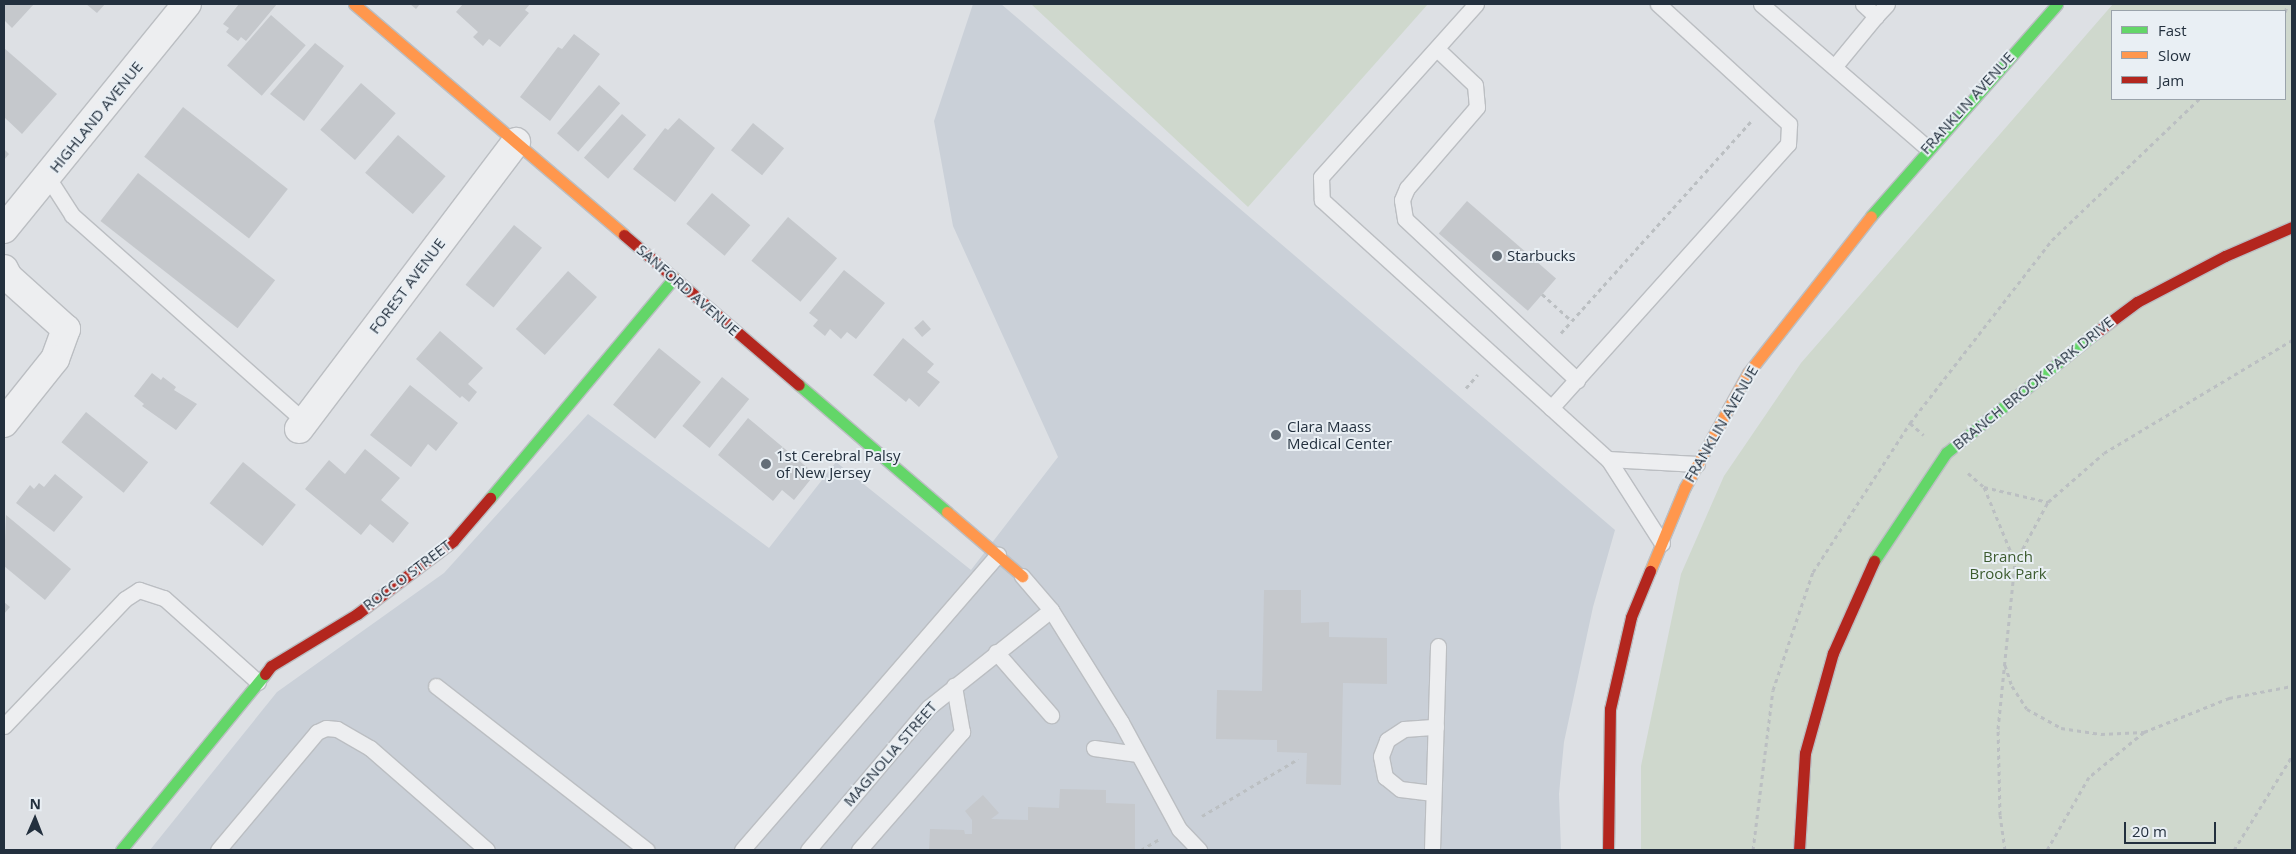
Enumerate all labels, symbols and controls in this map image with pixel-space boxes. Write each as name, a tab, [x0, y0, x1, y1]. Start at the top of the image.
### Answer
legend	[2111, 10, 2286, 100]
text: Fast	[2158, 20, 2187, 40]
text: Slow	[2158, 45, 2191, 65]
street label: FRANKLIN AVENUE	[1916, 48, 2018, 158]
street label: HIGHLAND AVENUE	[46, 58, 146, 176]
text: Jam	[2158, 70, 2184, 90]
street label: FOREST AVENUE	[365, 235, 449, 337]
street label: SANFORD AVENUE	[633, 241, 743, 339]
place label: Starbucks	[1507, 247, 1576, 265]
marker: Starbucks	[1491, 250, 1503, 262]
street label: BRANCH BROOK PARK DRIVE	[1949, 312, 2117, 454]
street label: FRANKLIN AVENUE	[1680, 363, 1762, 485]
place label: Clara Maass Medical Center	[1287, 417, 1392, 452]
marker: Clara Maass Medical Center	[1269, 428, 1283, 442]
place label: 1st Cerebral Palsy of New Jersey	[776, 446, 901, 481]
marker: 1st Cerebral Palsy of New Jersey	[760, 458, 772, 470]
street label: ROCCO STREET	[359, 536, 455, 614]
park label: Branch Brook Park	[1969, 547, 2047, 582]
street label: MAGNOLIA STREET	[840, 698, 940, 810]
north arrow	[10, 794, 60, 844]
text: N	[29, 794, 41, 813]
scale bar	[2126, 812, 2218, 844]
text: 20 m	[2132, 821, 2167, 841]

